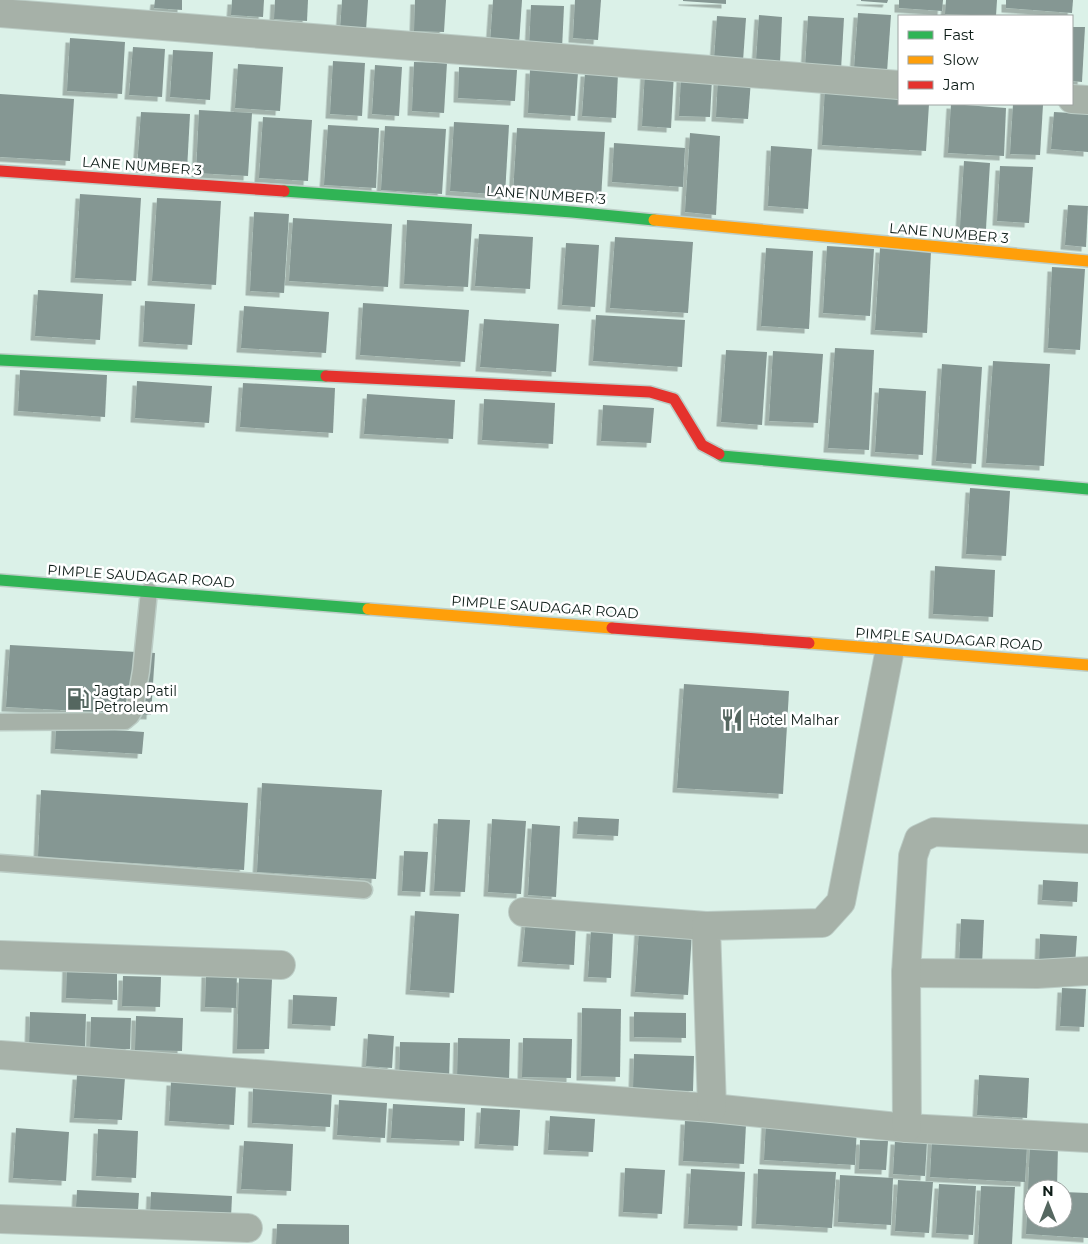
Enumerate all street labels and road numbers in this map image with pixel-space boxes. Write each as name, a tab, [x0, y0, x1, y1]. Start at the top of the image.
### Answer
street label: LANE NUMBER 3	[81, 153, 203, 179]
street label: LANE NUMBER 3	[485, 182, 607, 208]
street label: LANE NUMBER 3	[888, 219, 1010, 247]
street label: PIMPLE SAUDAGAR ROAD	[47, 560, 235, 592]
street label: PIMPLE SAUDAGAR ROAD	[451, 591, 639, 623]
street label: PIMPLE SAUDAGAR ROAD	[855, 623, 1043, 655]

